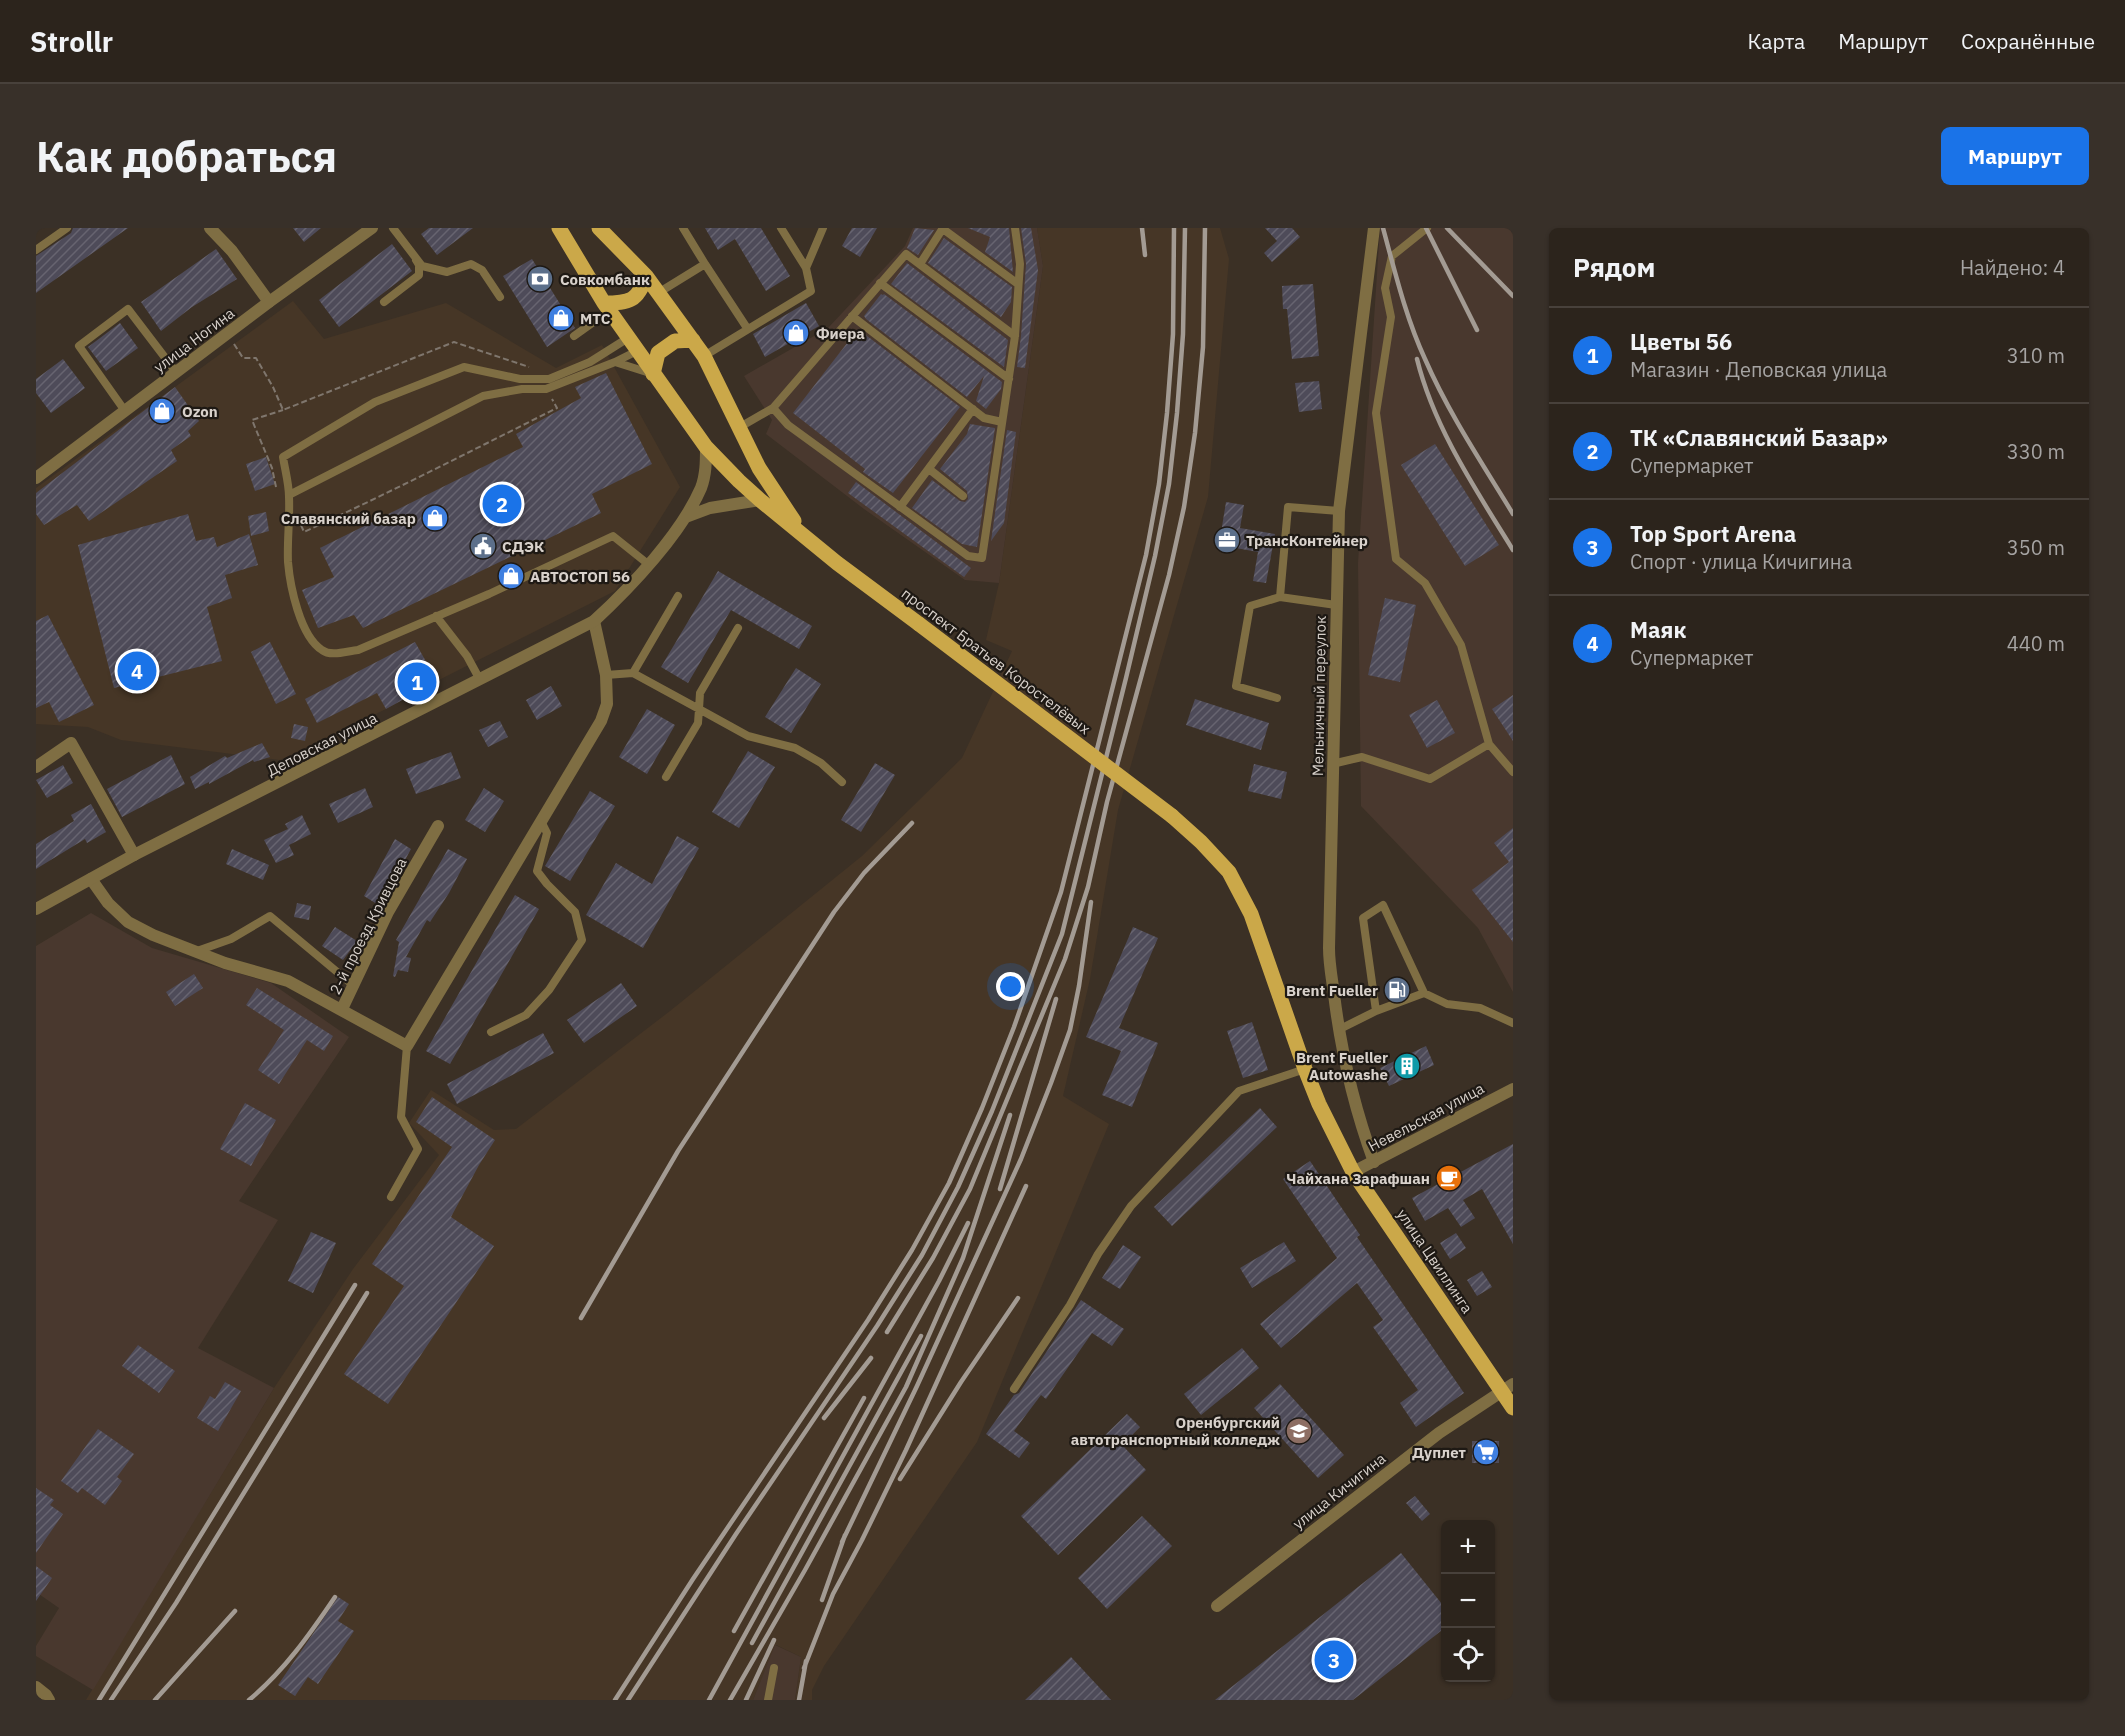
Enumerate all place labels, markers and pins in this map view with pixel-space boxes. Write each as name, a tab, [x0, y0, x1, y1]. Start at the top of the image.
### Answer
bank icon: Совкомбанк	[525, 264, 555, 294]
place label: Совкомбанк	[560, 270, 650, 289]
shop icon: МТС	[546, 303, 576, 333]
place label: МТС	[580, 309, 611, 328]
shop icon: Фиера	[781, 318, 811, 348]
place label: Фиера	[816, 324, 865, 343]
shop icon: Ozon	[147, 396, 177, 426]
place label: Ozon	[182, 402, 218, 421]
pin: 2	[482, 482, 522, 526]
shop icon: Славянский базар	[420, 503, 450, 533]
place label: Славянский базар	[281, 509, 416, 528]
office icon: ТрансКонтейнер	[1212, 525, 1242, 555]
public building icon: СДЭК	[468, 531, 498, 561]
place label: ТрансКонтейнер	[1246, 531, 1368, 550]
place label: СДЭК	[502, 537, 544, 556]
shop icon: АВТОСТОП 56	[496, 561, 526, 591]
place label: АВТОСТОП 56	[530, 567, 630, 586]
pin: 4	[118, 648, 156, 694]
pin: 1	[398, 660, 436, 704]
fuel station icon: Brent Fueller	[1382, 975, 1412, 1005]
place label: Brent Fueller	[1286, 981, 1378, 1000]
place label: Brent Fueller Autowashe	[1296, 1048, 1388, 1084]
building icon: Brent Fueller Autowashe	[1392, 1051, 1422, 1081]
cafe icon: Чайхана Зарафшан	[1434, 1163, 1464, 1193]
place label: Чайхана Зарафшан	[1286, 1169, 1430, 1188]
place label: Оренбургский автотранспортный колледж	[1071, 1413, 1280, 1449]
school or university icon: Оренбургский автотранспортный колледж	[1284, 1416, 1314, 1446]
supermarket icon: Дуплет	[1471, 1437, 1501, 1467]
place label: Дуплет	[1412, 1443, 1467, 1462]
pin: 3	[1314, 1638, 1354, 1682]

